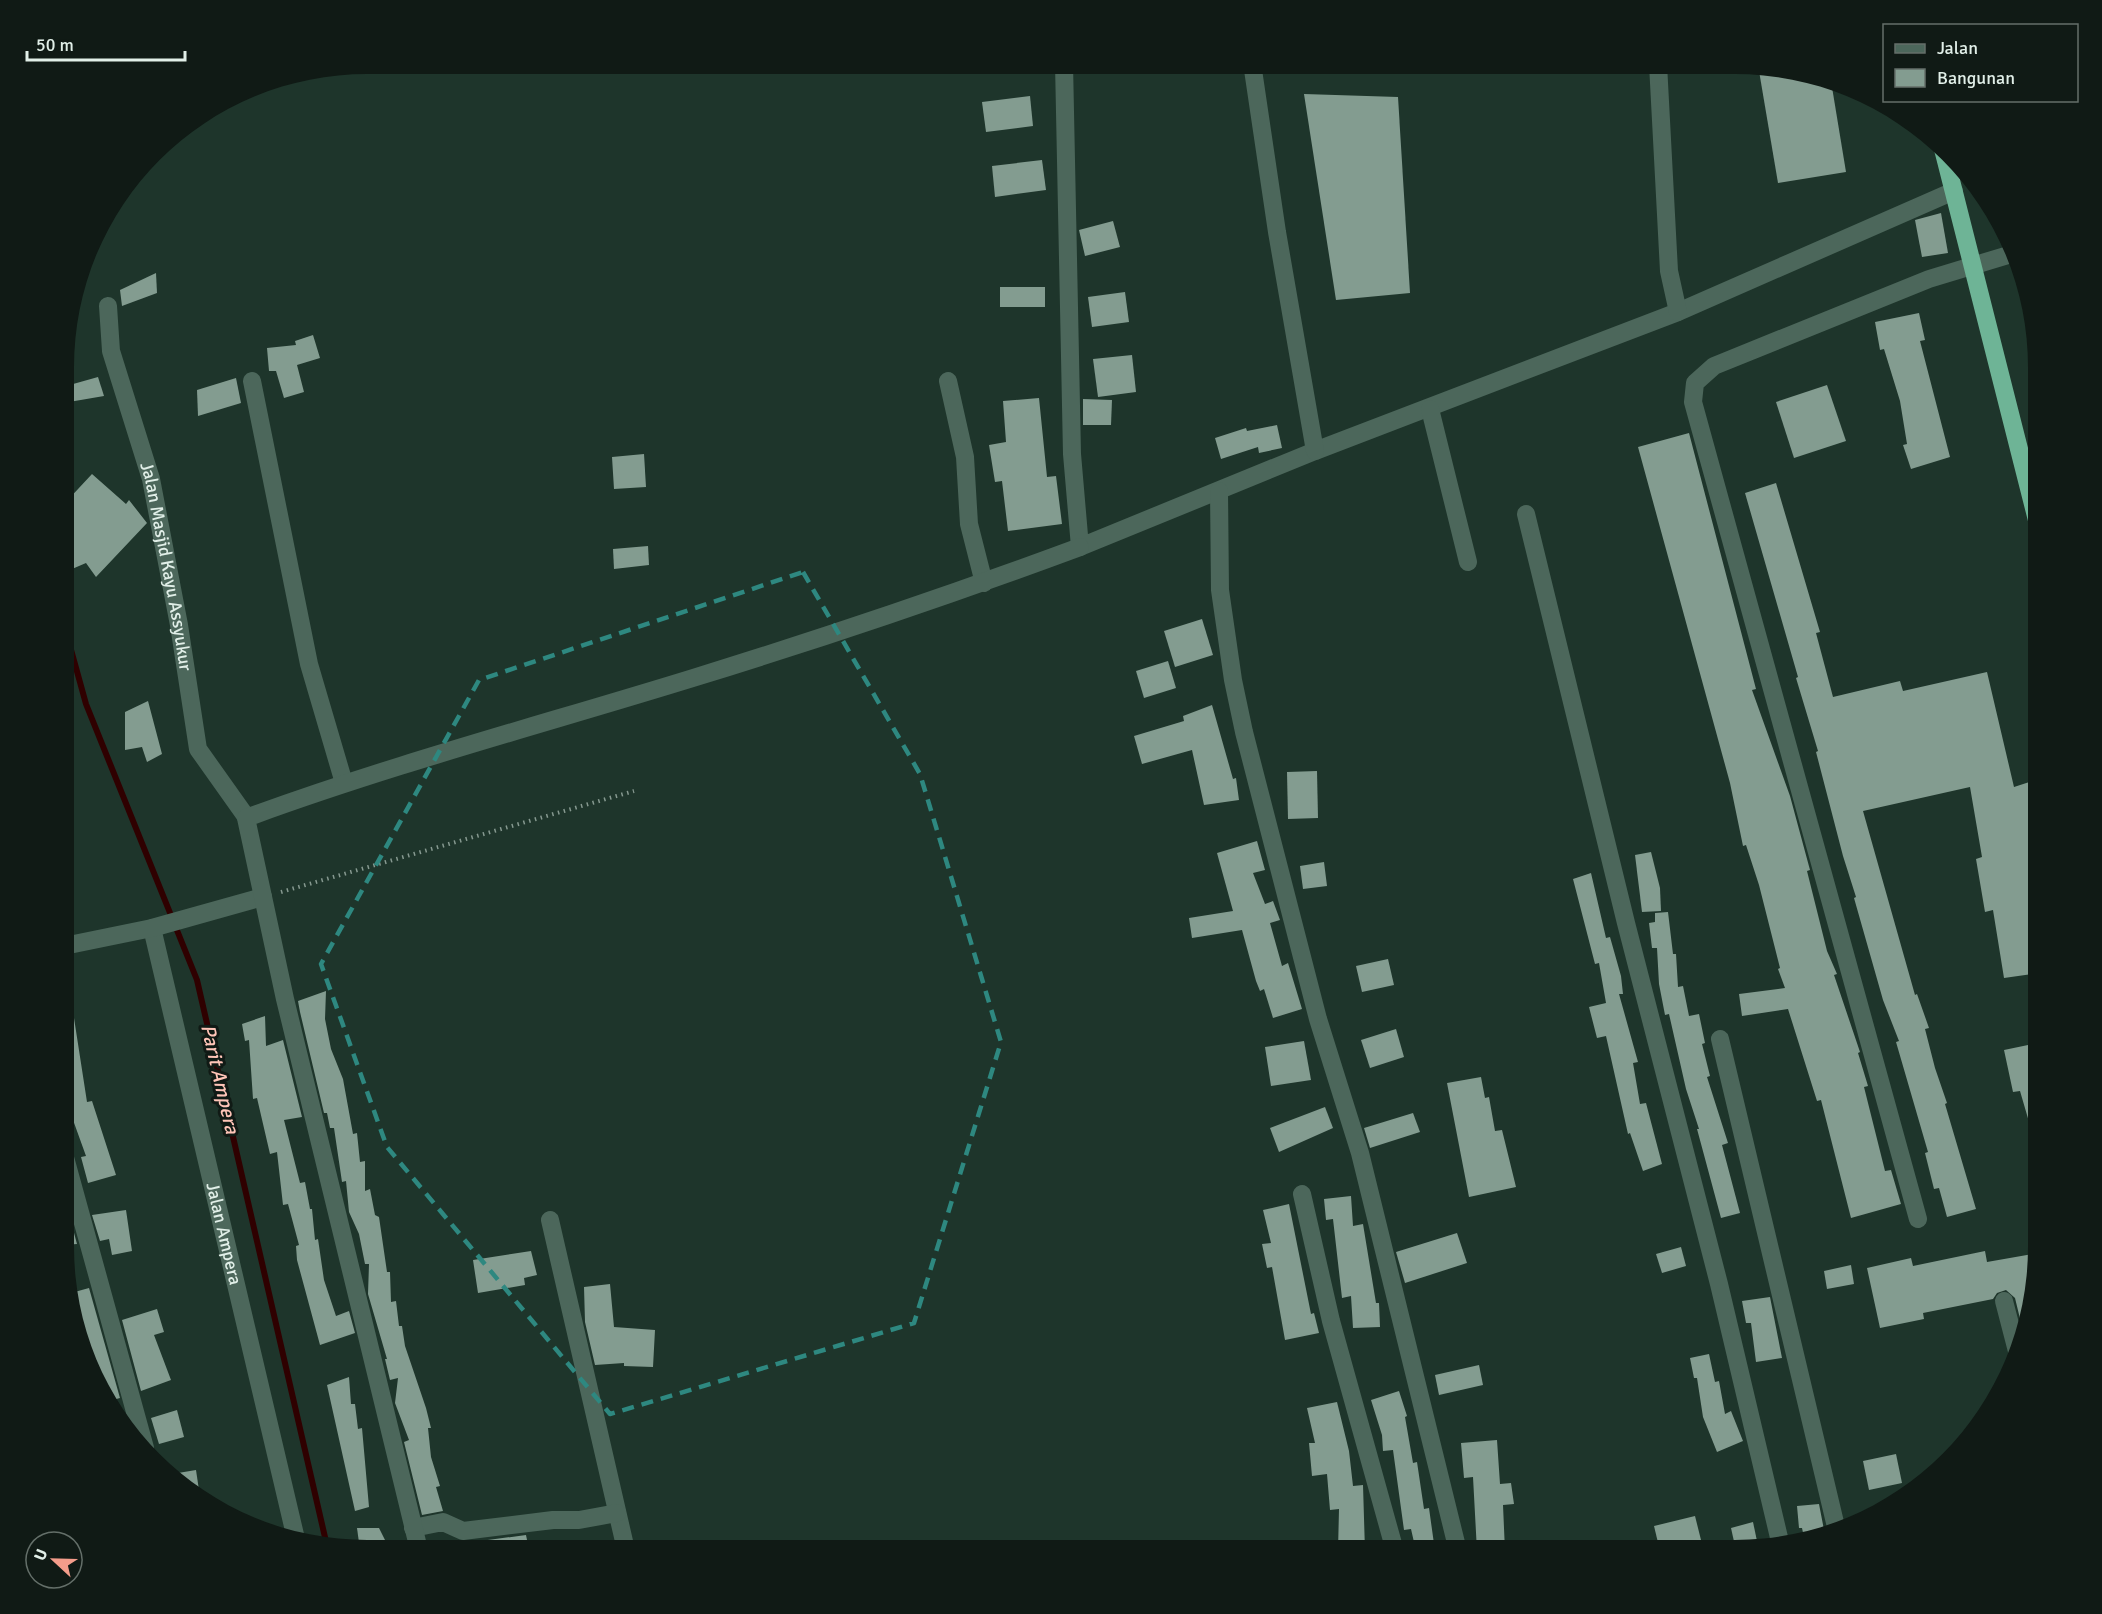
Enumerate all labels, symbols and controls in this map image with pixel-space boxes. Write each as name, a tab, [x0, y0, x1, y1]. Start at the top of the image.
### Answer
scale bar	[27, 24, 184, 62]
legend	[1883, 24, 2078, 102]
text: 50 m	[36, 34, 74, 56]
text: Jalan	[1937, 37, 1978, 59]
text: Bangunan	[1937, 67, 2015, 89]
street label: Jalan Masjid Kayu Assyukur	[135, 459, 197, 673]
water label: Parit Ampera	[195, 1022, 245, 1137]
street label: Jalan Ampera	[201, 1180, 247, 1287]
north arrow	[24, 1530, 84, 1590]
text: U	[30, 1546, 52, 1563]

